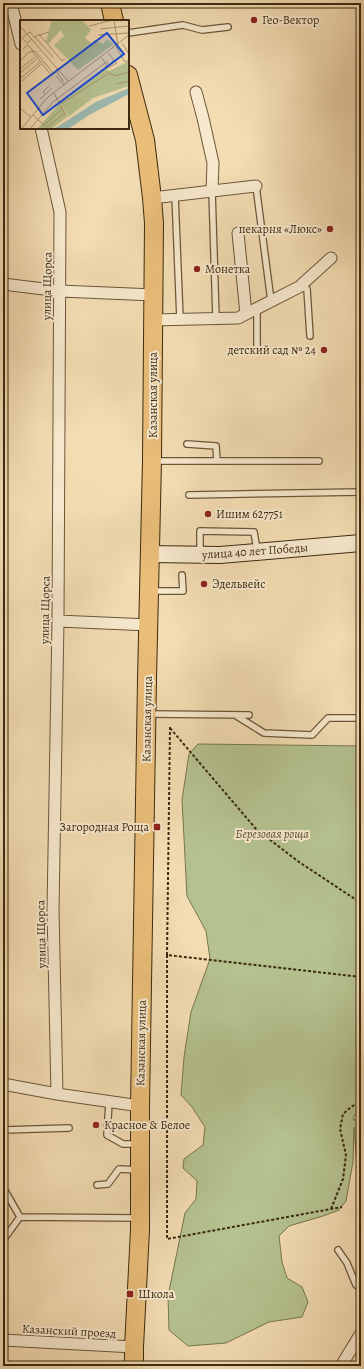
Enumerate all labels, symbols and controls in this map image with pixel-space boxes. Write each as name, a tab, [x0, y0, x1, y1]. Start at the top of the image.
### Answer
place label: Гео-Вектор	[262, 12, 319, 28]
marker: Гео-Вектор	[249, 15, 259, 25]
inset map	[20, 20, 129, 129]
place label: пекарня «Люкс»	[239, 221, 322, 237]
marker: пекарня «Люкс»	[325, 224, 335, 234]
street label: улица Щорса	[38, 251, 56, 321]
place label: Монетка	[205, 261, 251, 277]
marker: Монетка	[192, 264, 202, 274]
place label: детский сад № 24	[227, 342, 317, 358]
marker: детский сад № 24	[319, 345, 329, 355]
street label: Казанская улица	[145, 351, 161, 438]
place label: Ишим 627751	[216, 506, 283, 522]
marker: Ишим 627751	[203, 509, 213, 519]
street label: улица 40 лет Победы	[200, 539, 309, 563]
street label: улица Щорса	[36, 575, 54, 645]
place label: Эдельвейс	[212, 576, 265, 592]
marker: Эдельвейс	[199, 579, 209, 589]
street label: Казанская улица	[138, 675, 156, 762]
place label: Загородная Роща	[60, 819, 149, 835]
marker: Загородная Роща	[152, 822, 162, 832]
park label: Березовая роща	[235, 826, 309, 842]
street label: улица Щорса	[32, 899, 50, 969]
street label: Казанская улица	[132, 999, 150, 1086]
place label: Красное & Белое	[104, 1117, 190, 1133]
marker: Красное & Белое	[91, 1120, 101, 1130]
place label: Школа	[138, 1286, 175, 1302]
marker: Школа	[125, 1289, 135, 1299]
street label: Казанский проезд	[21, 1321, 117, 1341]

